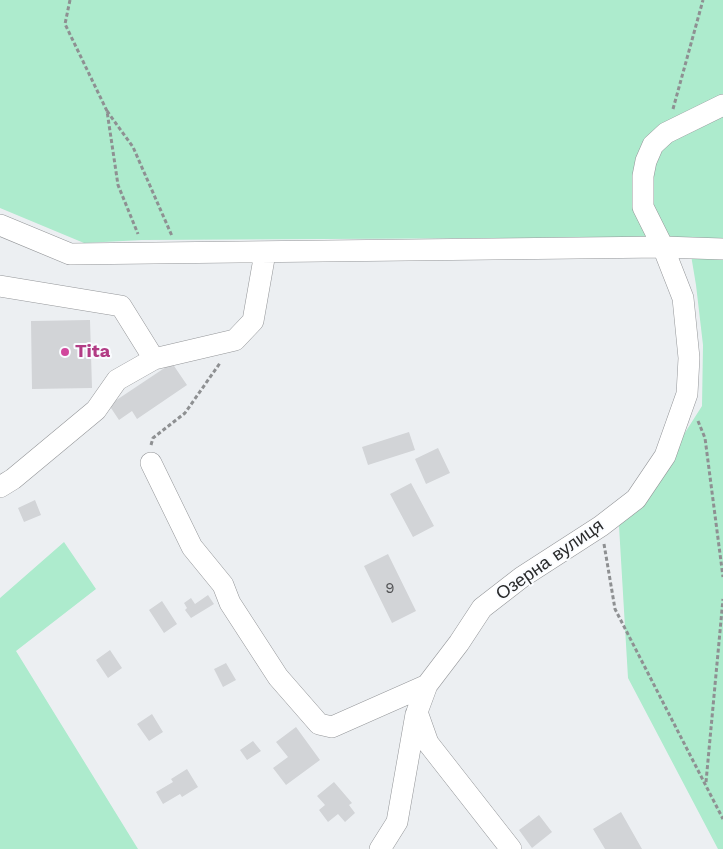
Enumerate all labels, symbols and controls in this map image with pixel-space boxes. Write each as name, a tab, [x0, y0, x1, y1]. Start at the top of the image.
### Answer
place label: Tita	[75, 341, 110, 363]
marker: Tita	[59, 346, 71, 358]
street label: Озерна вулиця	[492, 515, 608, 605]
house number: 9	[385, 580, 395, 598]

